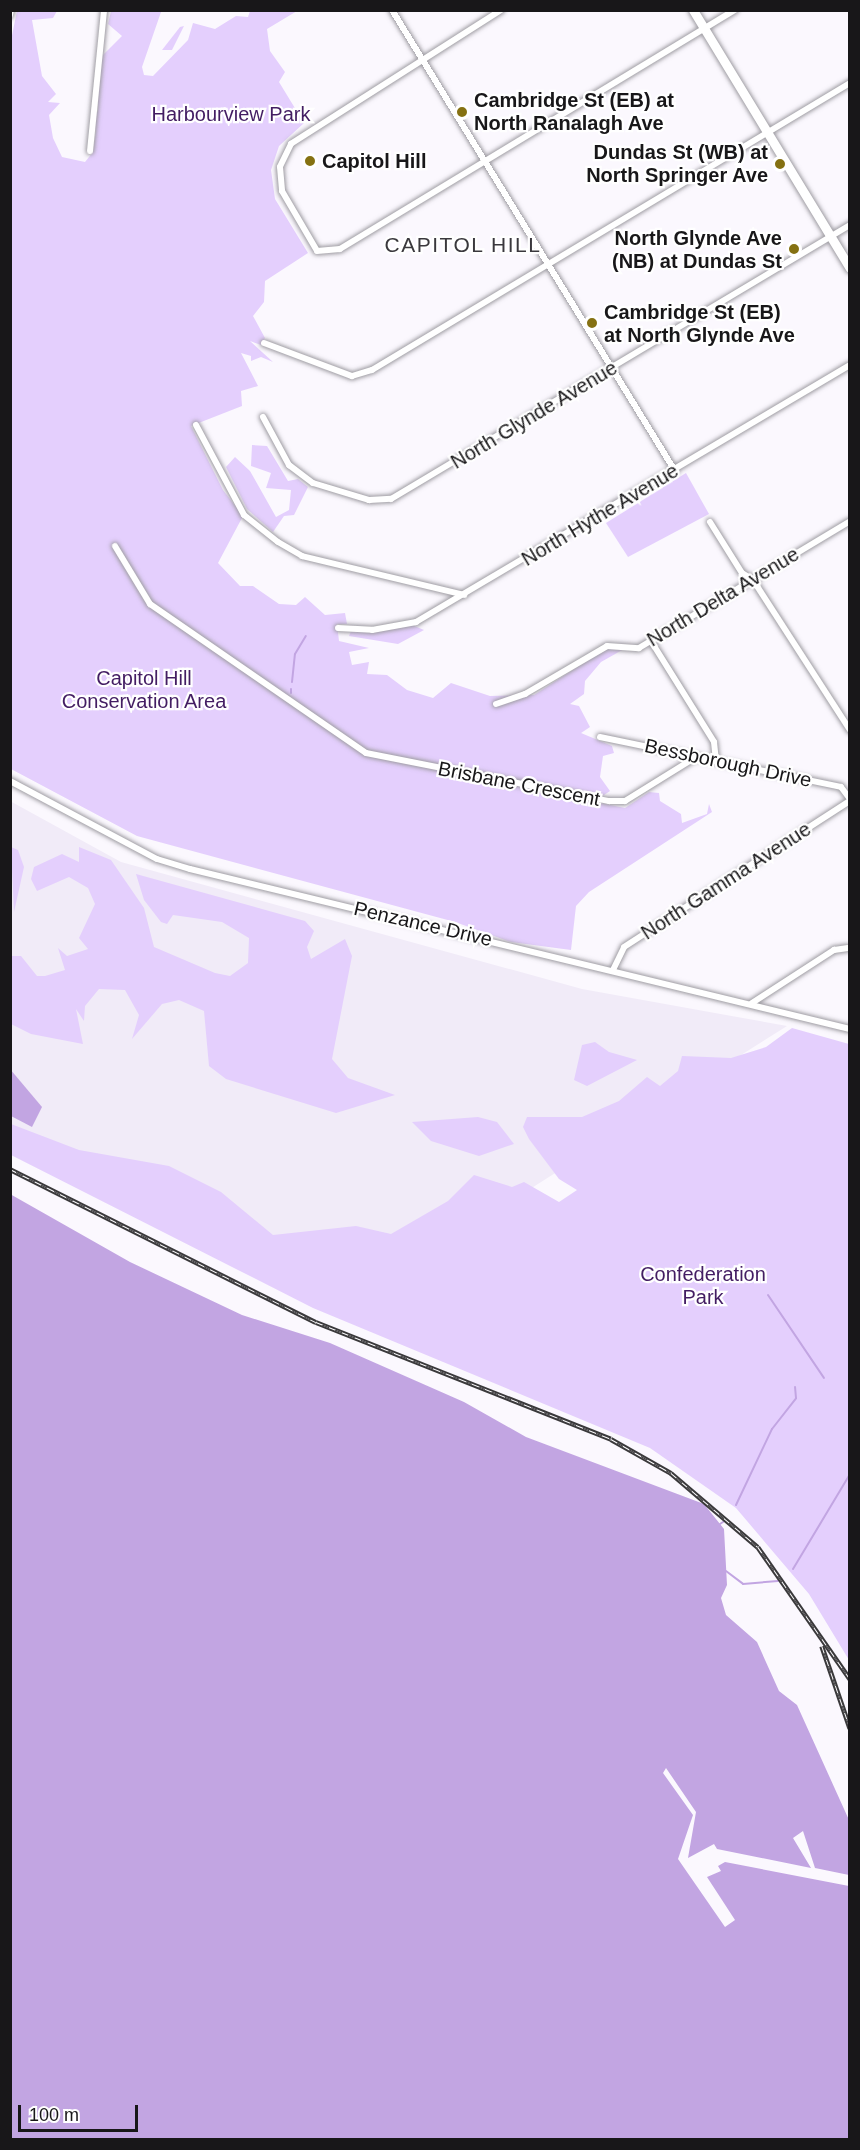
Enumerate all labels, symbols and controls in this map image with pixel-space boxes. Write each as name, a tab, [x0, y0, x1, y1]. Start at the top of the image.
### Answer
place label: Cambridge St (EB) at North Ranalagh Ave	[474, 88, 674, 135]
park label: Harbourview Park	[152, 102, 310, 126]
marker: Cambridge St (EB) at North Ranalagh Ave	[455, 105, 469, 119]
place label: Dundas St (WB) at North Springer Ave	[585, 140, 768, 187]
place label: Capitol Hill	[322, 149, 426, 173]
marker: Capitol Hill	[303, 154, 317, 168]
marker: Dundas St (WB) at North Springer Ave	[773, 157, 787, 171]
place label: North Glynde Ave (NB) at Dundas St	[612, 226, 782, 273]
district label: CAPITOL HILL	[384, 232, 542, 258]
marker: North Glynde Ave (NB) at Dundas St	[787, 242, 801, 256]
place label: Cambridge St (EB) at North Glynde Ave	[604, 300, 796, 347]
marker: Cambridge St (EB) at North Glynde Ave	[585, 316, 599, 330]
street label: North Glynde Avenue	[446, 356, 622, 474]
street label: North Hythe Avenue	[517, 458, 683, 572]
street label: North Delta Avenue	[642, 542, 804, 652]
park label: Capitol Hill Conservation Area	[61, 667, 227, 714]
street label: Bessborough Drive	[642, 734, 814, 792]
street label: Brisbane Crescent	[436, 757, 602, 811]
street label: North Gamma Avenue	[636, 817, 816, 945]
street label: Penzance Drive	[352, 896, 494, 952]
park label: Confederation Park	[640, 1262, 766, 1309]
scale bar	[21, 2093, 141, 2131]
text: 100 m	[29, 2105, 79, 2125]

